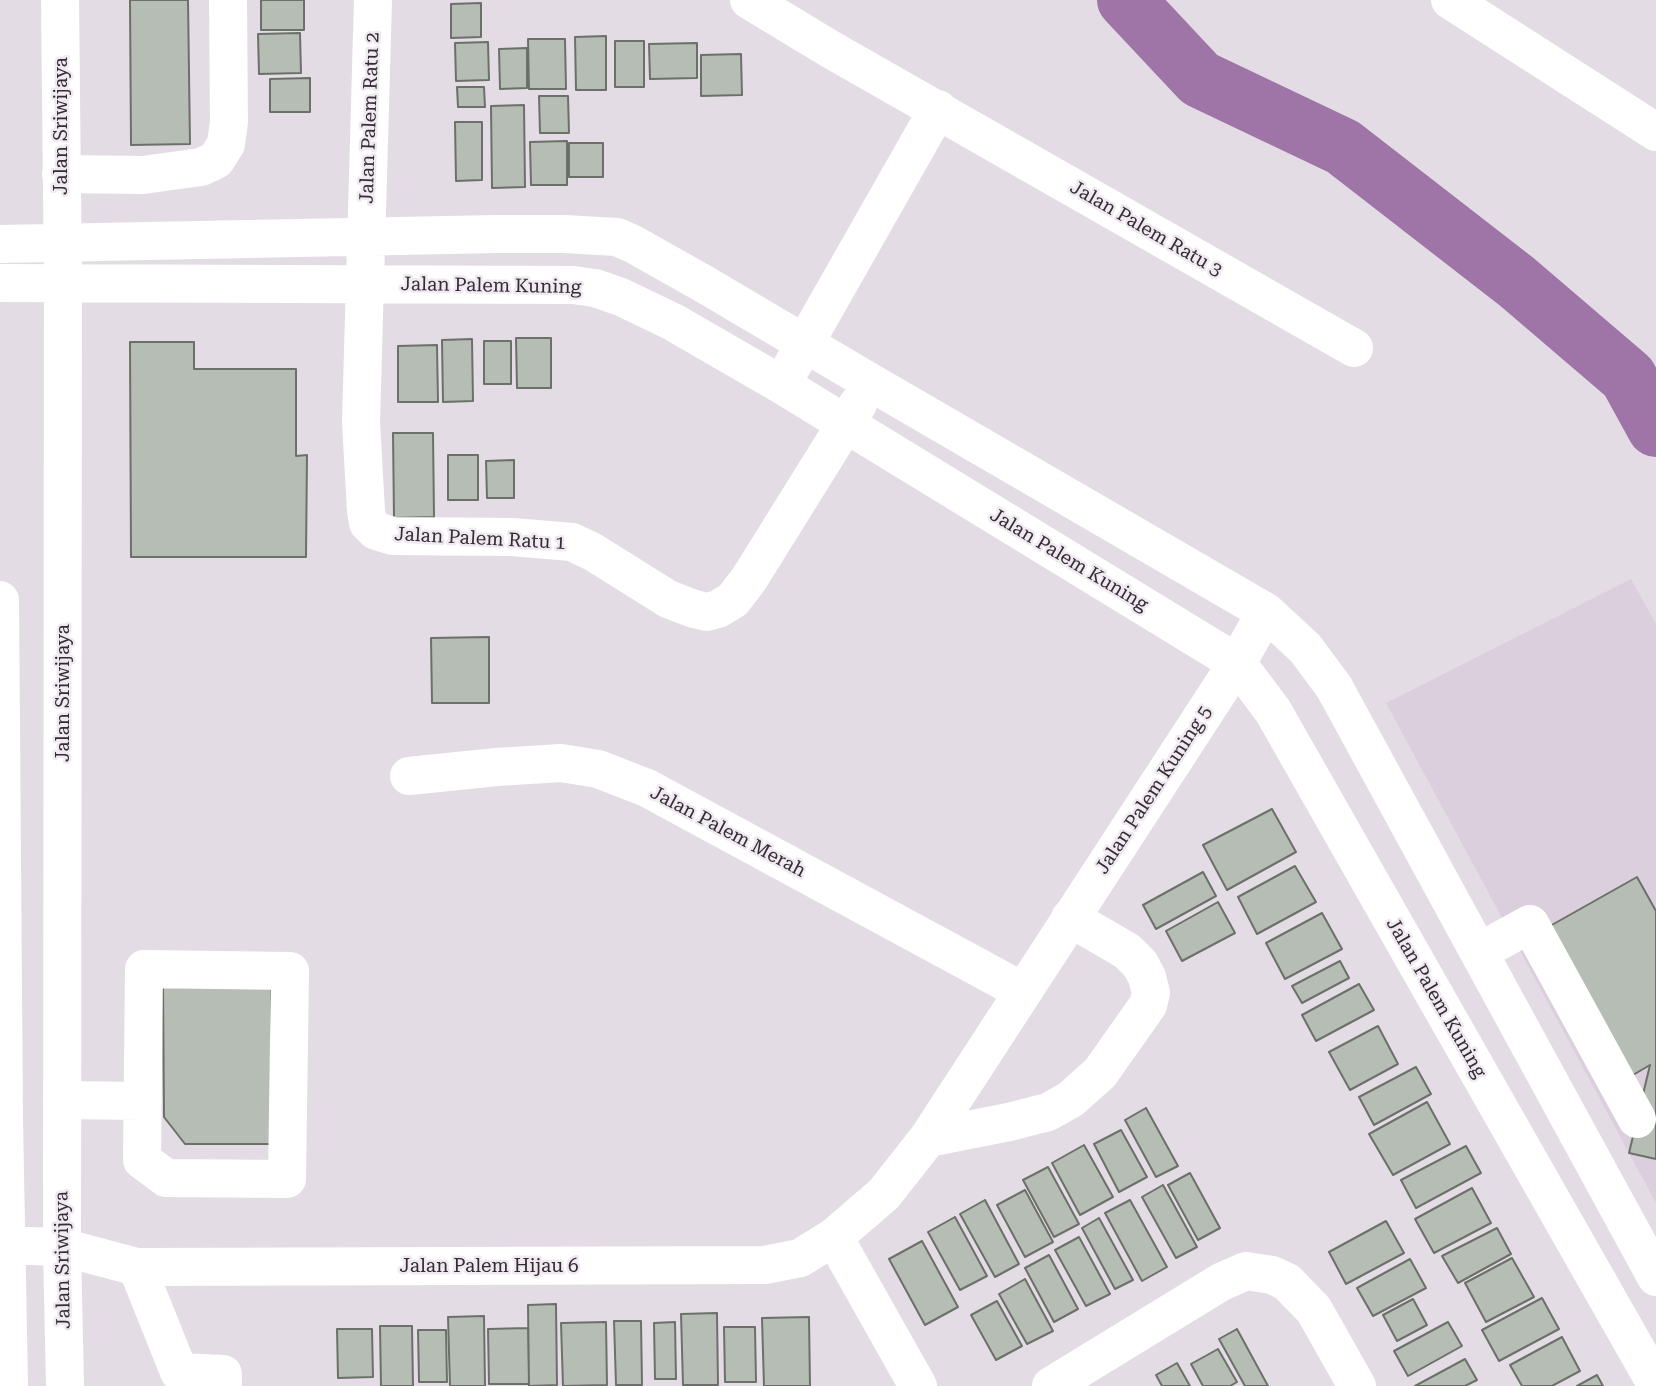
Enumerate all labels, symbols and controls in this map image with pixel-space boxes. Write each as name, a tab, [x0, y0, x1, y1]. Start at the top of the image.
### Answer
street label: Jalan Palem Ratu 2	[356, 32, 384, 204]
street label: Jalan Sriwijaya	[50, 57, 72, 195]
street label: Jalan Palem Ratu 3	[1066, 176, 1226, 282]
street label: Jalan Palem Kuning	[400, 273, 582, 299]
street label: Jalan Palem Kuning	[986, 504, 1152, 616]
street label: Jalan Palem Ratu 1	[394, 523, 566, 555]
street label: Jalan Sriwijaya	[52, 624, 74, 762]
street label: Jalan Palem Kuning 5	[1091, 702, 1217, 878]
street label: Jalan Palem Merah	[646, 781, 810, 883]
street label: Jalan Palem Kuning	[1381, 914, 1491, 1082]
street label: Jalan Sriwijaya	[50, 1191, 76, 1329]
street label: Jalan Palem Hijau 6	[399, 1255, 579, 1277]

